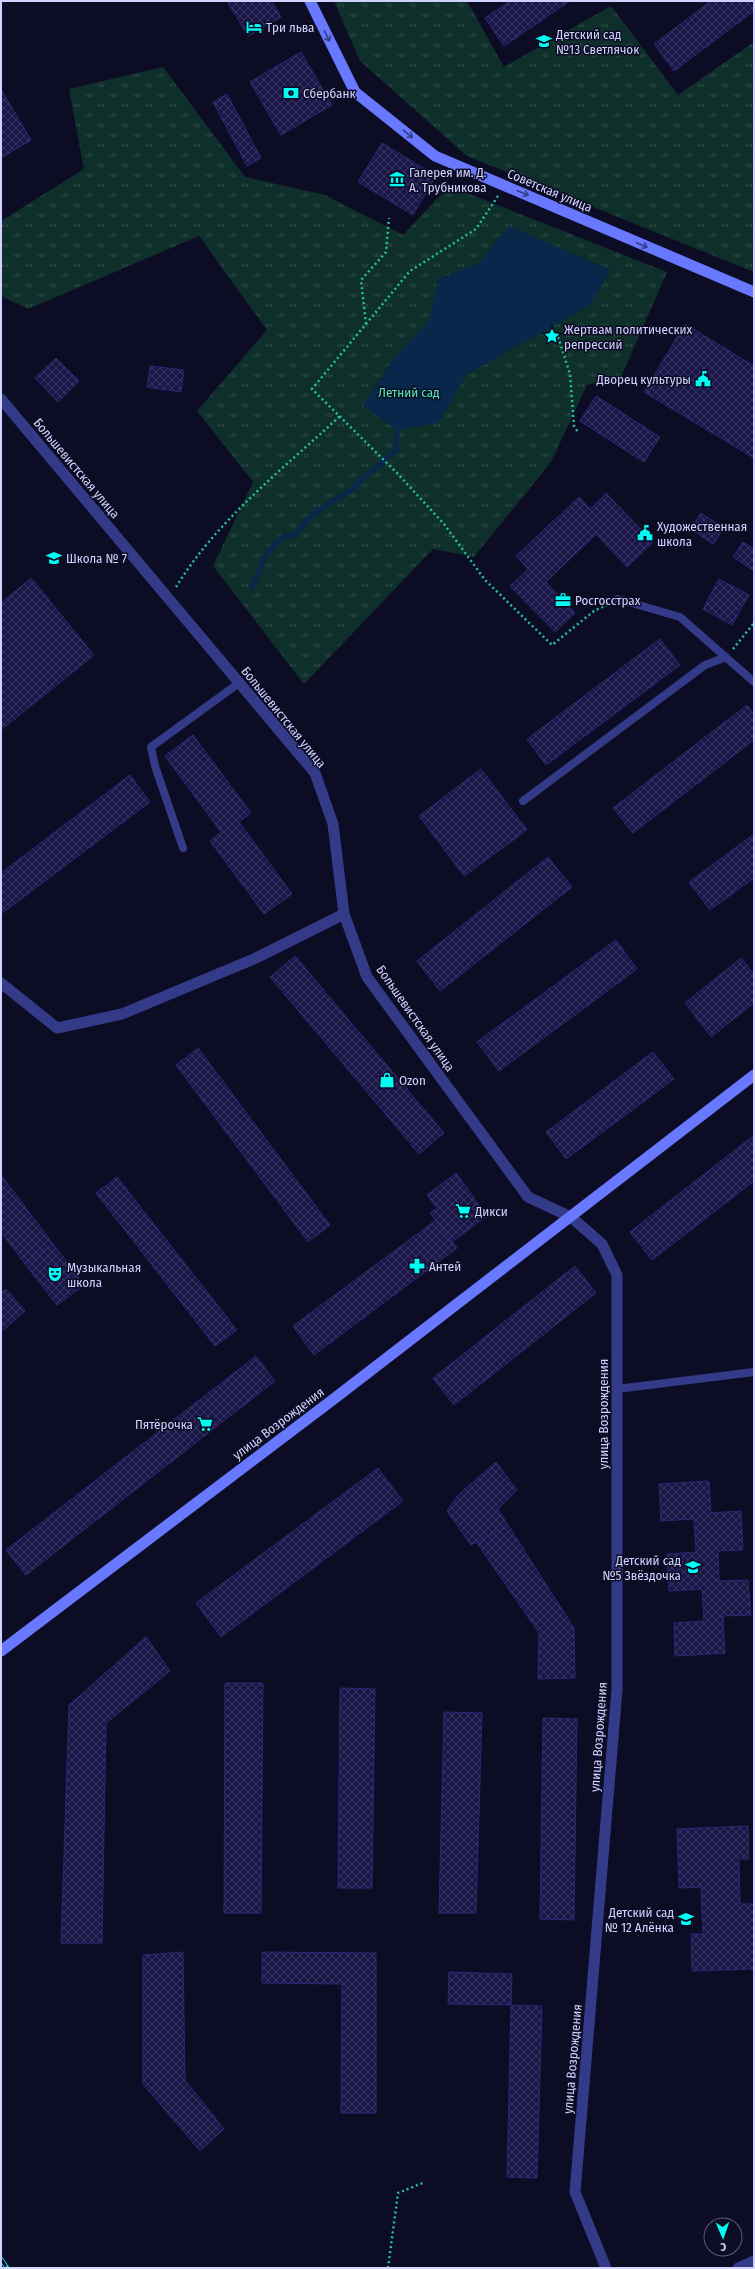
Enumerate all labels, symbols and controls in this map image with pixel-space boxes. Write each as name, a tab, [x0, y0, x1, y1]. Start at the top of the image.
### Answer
hotel icon: Три льва	[245, 18, 263, 36]
place label: Три льва	[266, 20, 314, 35]
place label: Детский сад №13 Светлячок	[555, 27, 639, 57]
one-way arrow	[324, 30, 331, 42]
school or university icon: Детский сад №13 Светлячок	[535, 32, 553, 50]
bank icon: Сбербанк	[282, 84, 300, 102]
place label: Сбербанк	[303, 86, 356, 101]
one-way arrow	[402, 130, 413, 138]
place label: Галерея им. Д. А. Трубникова	[409, 165, 487, 195]
street label: Советская улица	[505, 166, 594, 215]
museum icon: Галерея им. Д. А. Трубникова	[388, 170, 406, 188]
one-way arrow	[516, 190, 528, 198]
one-way arrow	[636, 241, 648, 249]
place label: Жертвам политических репрессий	[564, 322, 693, 352]
place icon: Жертвам политических репрессий	[543, 327, 561, 345]
public building icon: Дворец культуры	[694, 370, 712, 388]
place label: Дворец культуры	[596, 372, 691, 387]
park label: Летний сад	[378, 385, 440, 400]
street label: Большевистская улица	[30, 415, 123, 521]
place label: Художественная школа	[657, 519, 747, 549]
public building icon: Художественная школа	[636, 524, 654, 542]
school or university icon: Школа № 7	[45, 549, 63, 567]
place label: Школа № 7	[66, 551, 127, 566]
office icon: Росгосстрах	[554, 591, 572, 609]
place label: Росгосстрах	[575, 593, 641, 608]
street label: Большевистская улица	[238, 664, 329, 771]
street label: Большевистская улица	[373, 962, 458, 1074]
shop icon: Ozon	[378, 1071, 396, 1089]
place label: Ozon	[399, 1073, 426, 1088]
supermarket icon: Дикси	[454, 1202, 472, 1220]
place label: Дикси	[474, 1204, 508, 1219]
pharmacy icon: Антей	[408, 1257, 426, 1275]
place label: Антей	[429, 1259, 461, 1274]
place label: Музыкальная школа	[67, 1260, 141, 1290]
theatre icon: Музыкальная школа	[46, 1265, 64, 1283]
street label: улица Возрождения	[596, 1359, 611, 1469]
street label: улица Возрождения	[230, 1384, 327, 1463]
supermarket icon: Пятёрочка	[196, 1415, 214, 1433]
place label: Пятёрочка	[135, 1417, 193, 1432]
place label: Детский сад №5 Звёздочка	[602, 1553, 681, 1583]
school or university icon: Детский сад №5 Звёздочка	[684, 1558, 702, 1576]
street label: улица Возрождения	[587, 1682, 610, 1793]
place label: Детский сад № 12 Алёнка	[605, 1905, 674, 1935]
school or university icon: Детский сад № 12 Алёнка	[677, 1910, 695, 1928]
street label: улица Возрождения	[560, 2003, 585, 2115]
north arrow	[703, 2217, 743, 2257]
text: С	[720, 2240, 726, 2253]

